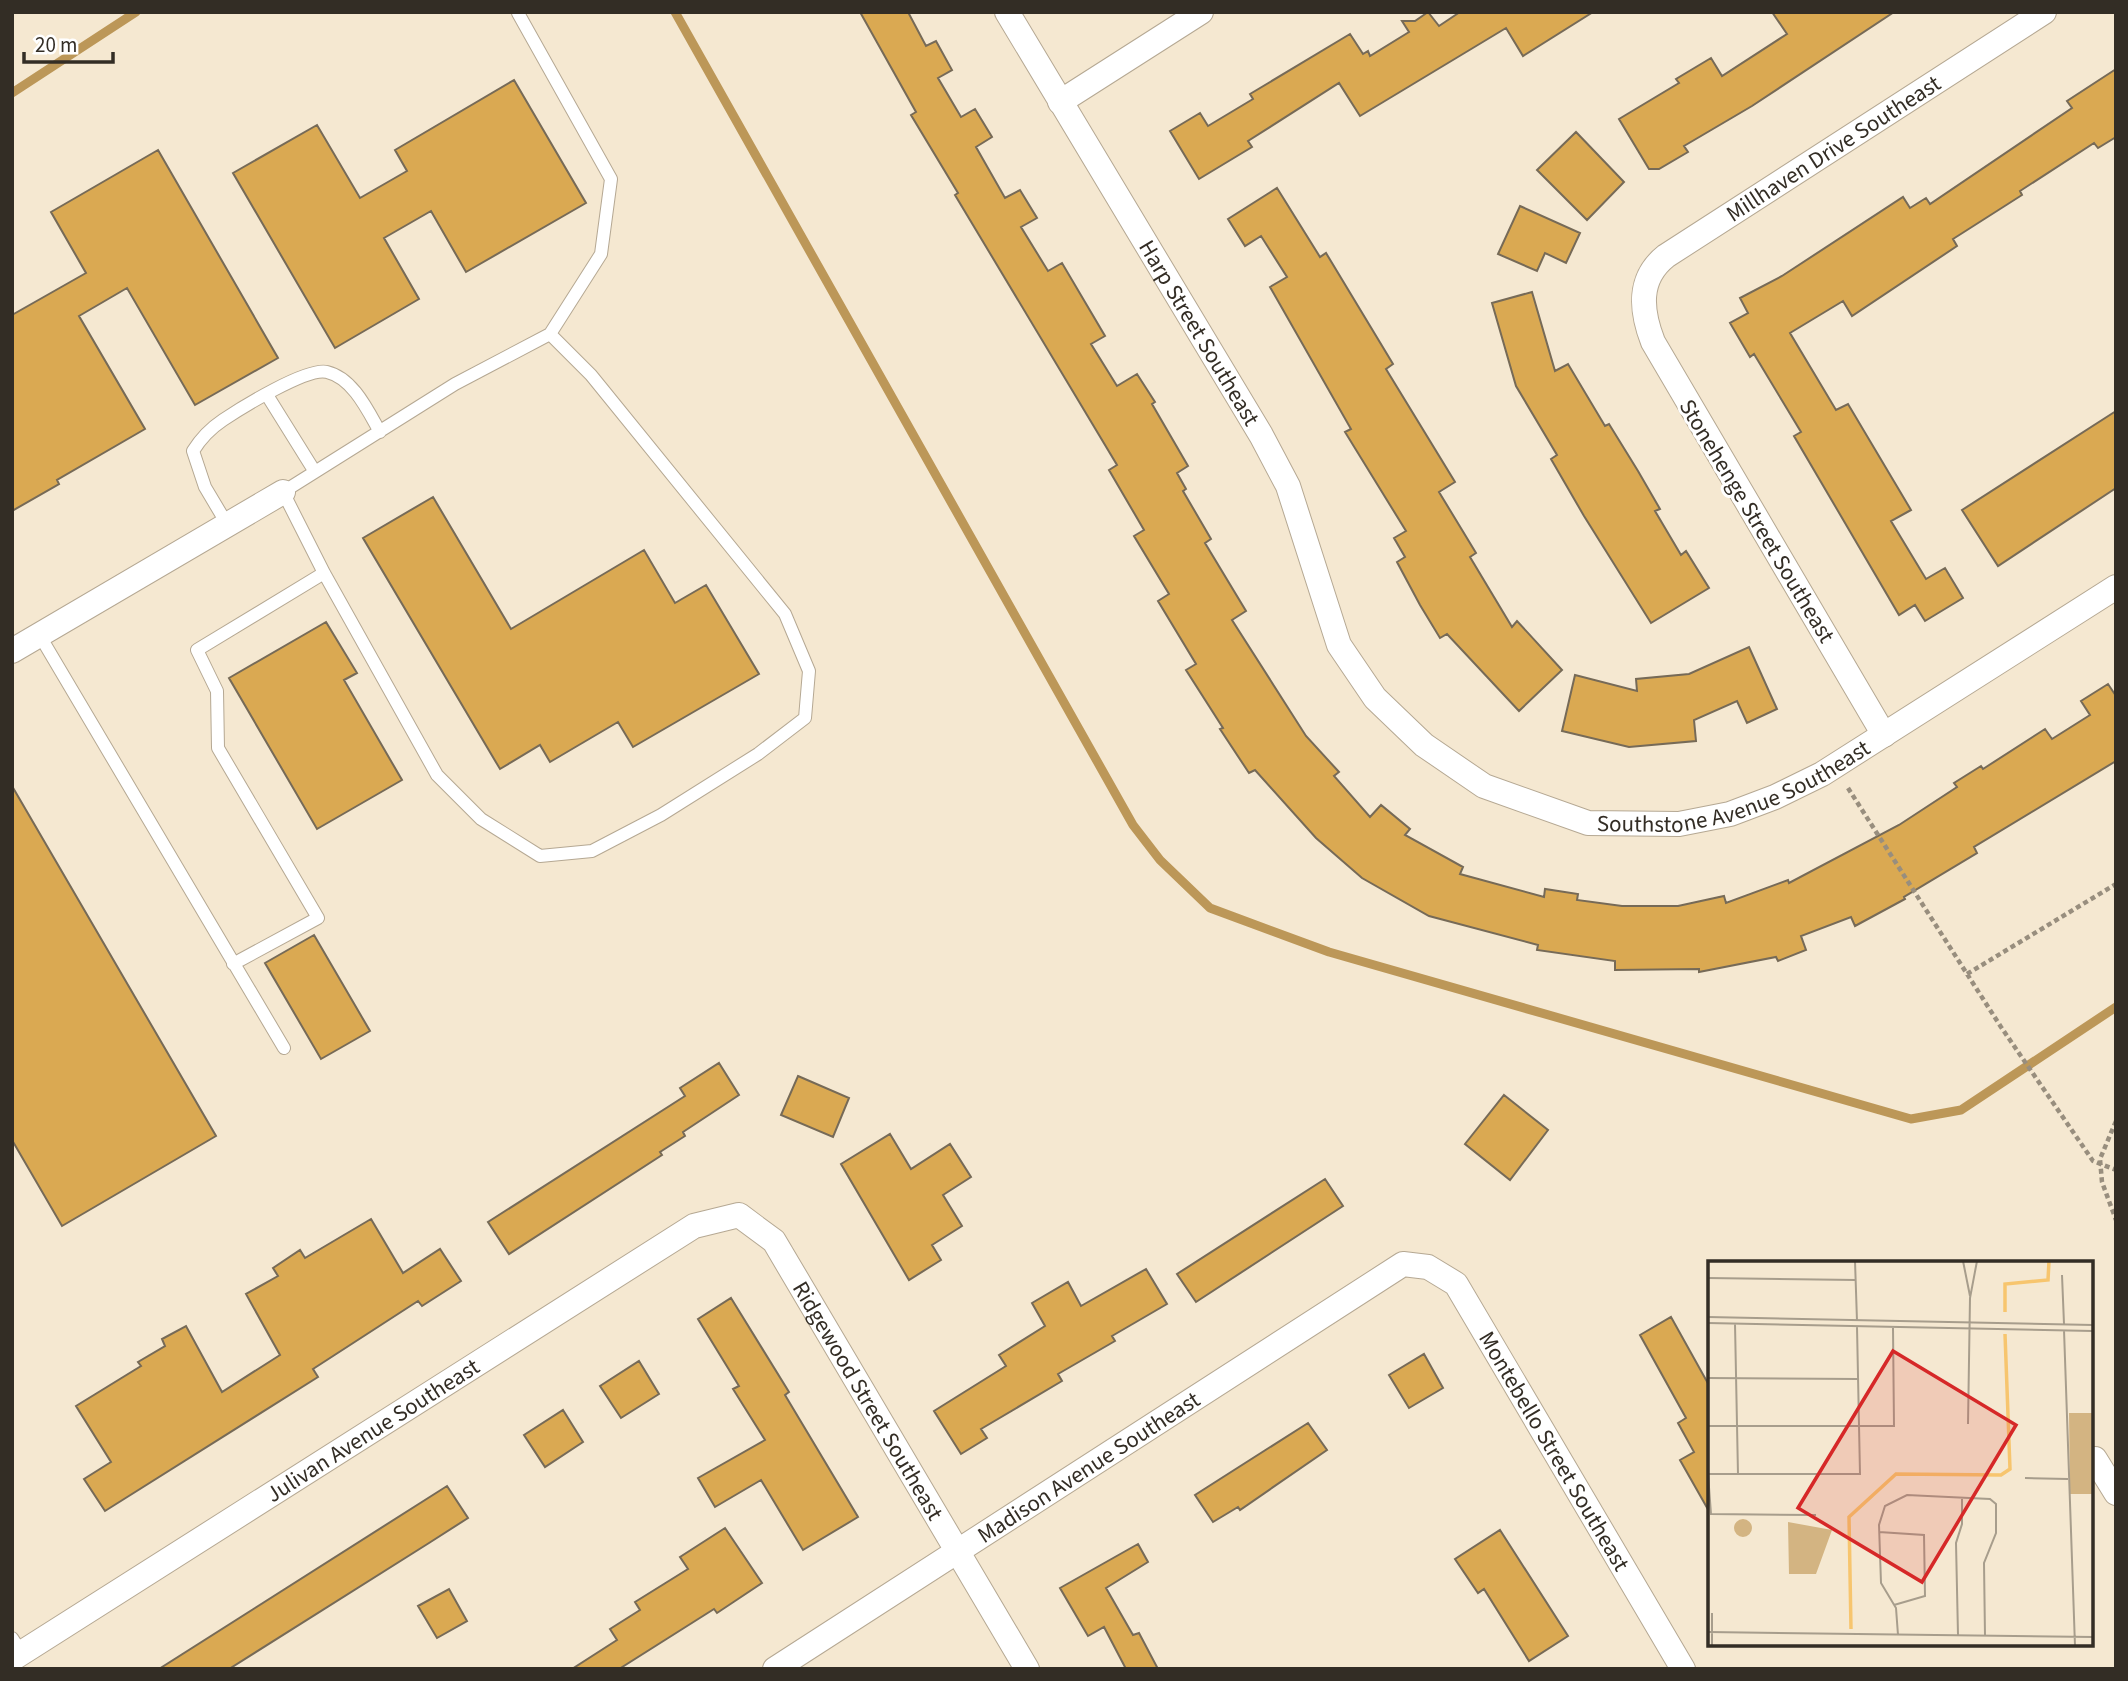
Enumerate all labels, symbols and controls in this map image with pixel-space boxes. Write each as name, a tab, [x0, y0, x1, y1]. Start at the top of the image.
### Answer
scale bar	[24, 21, 114, 65]
text: 20 m	[35, 30, 77, 60]
street label: Millhaven Drive Southeast	[1720, 66, 1947, 230]
street label: Harp Street Southeast	[1131, 233, 1268, 432]
street label: Stonehenge Street Southeast	[1671, 393, 1843, 649]
street label: Southstone Avenue Southeast	[1597, 731, 1876, 841]
inset map	[1708, 1261, 2093, 1646]
street label: Ridgewood Street Southeast	[785, 1275, 952, 1526]
street label: Montebello Street Southeast	[1471, 1325, 1638, 1577]
street label: Julivan Avenue Southeast	[259, 1350, 486, 1510]
street label: Madison Avenue Southeast	[971, 1383, 1206, 1551]

